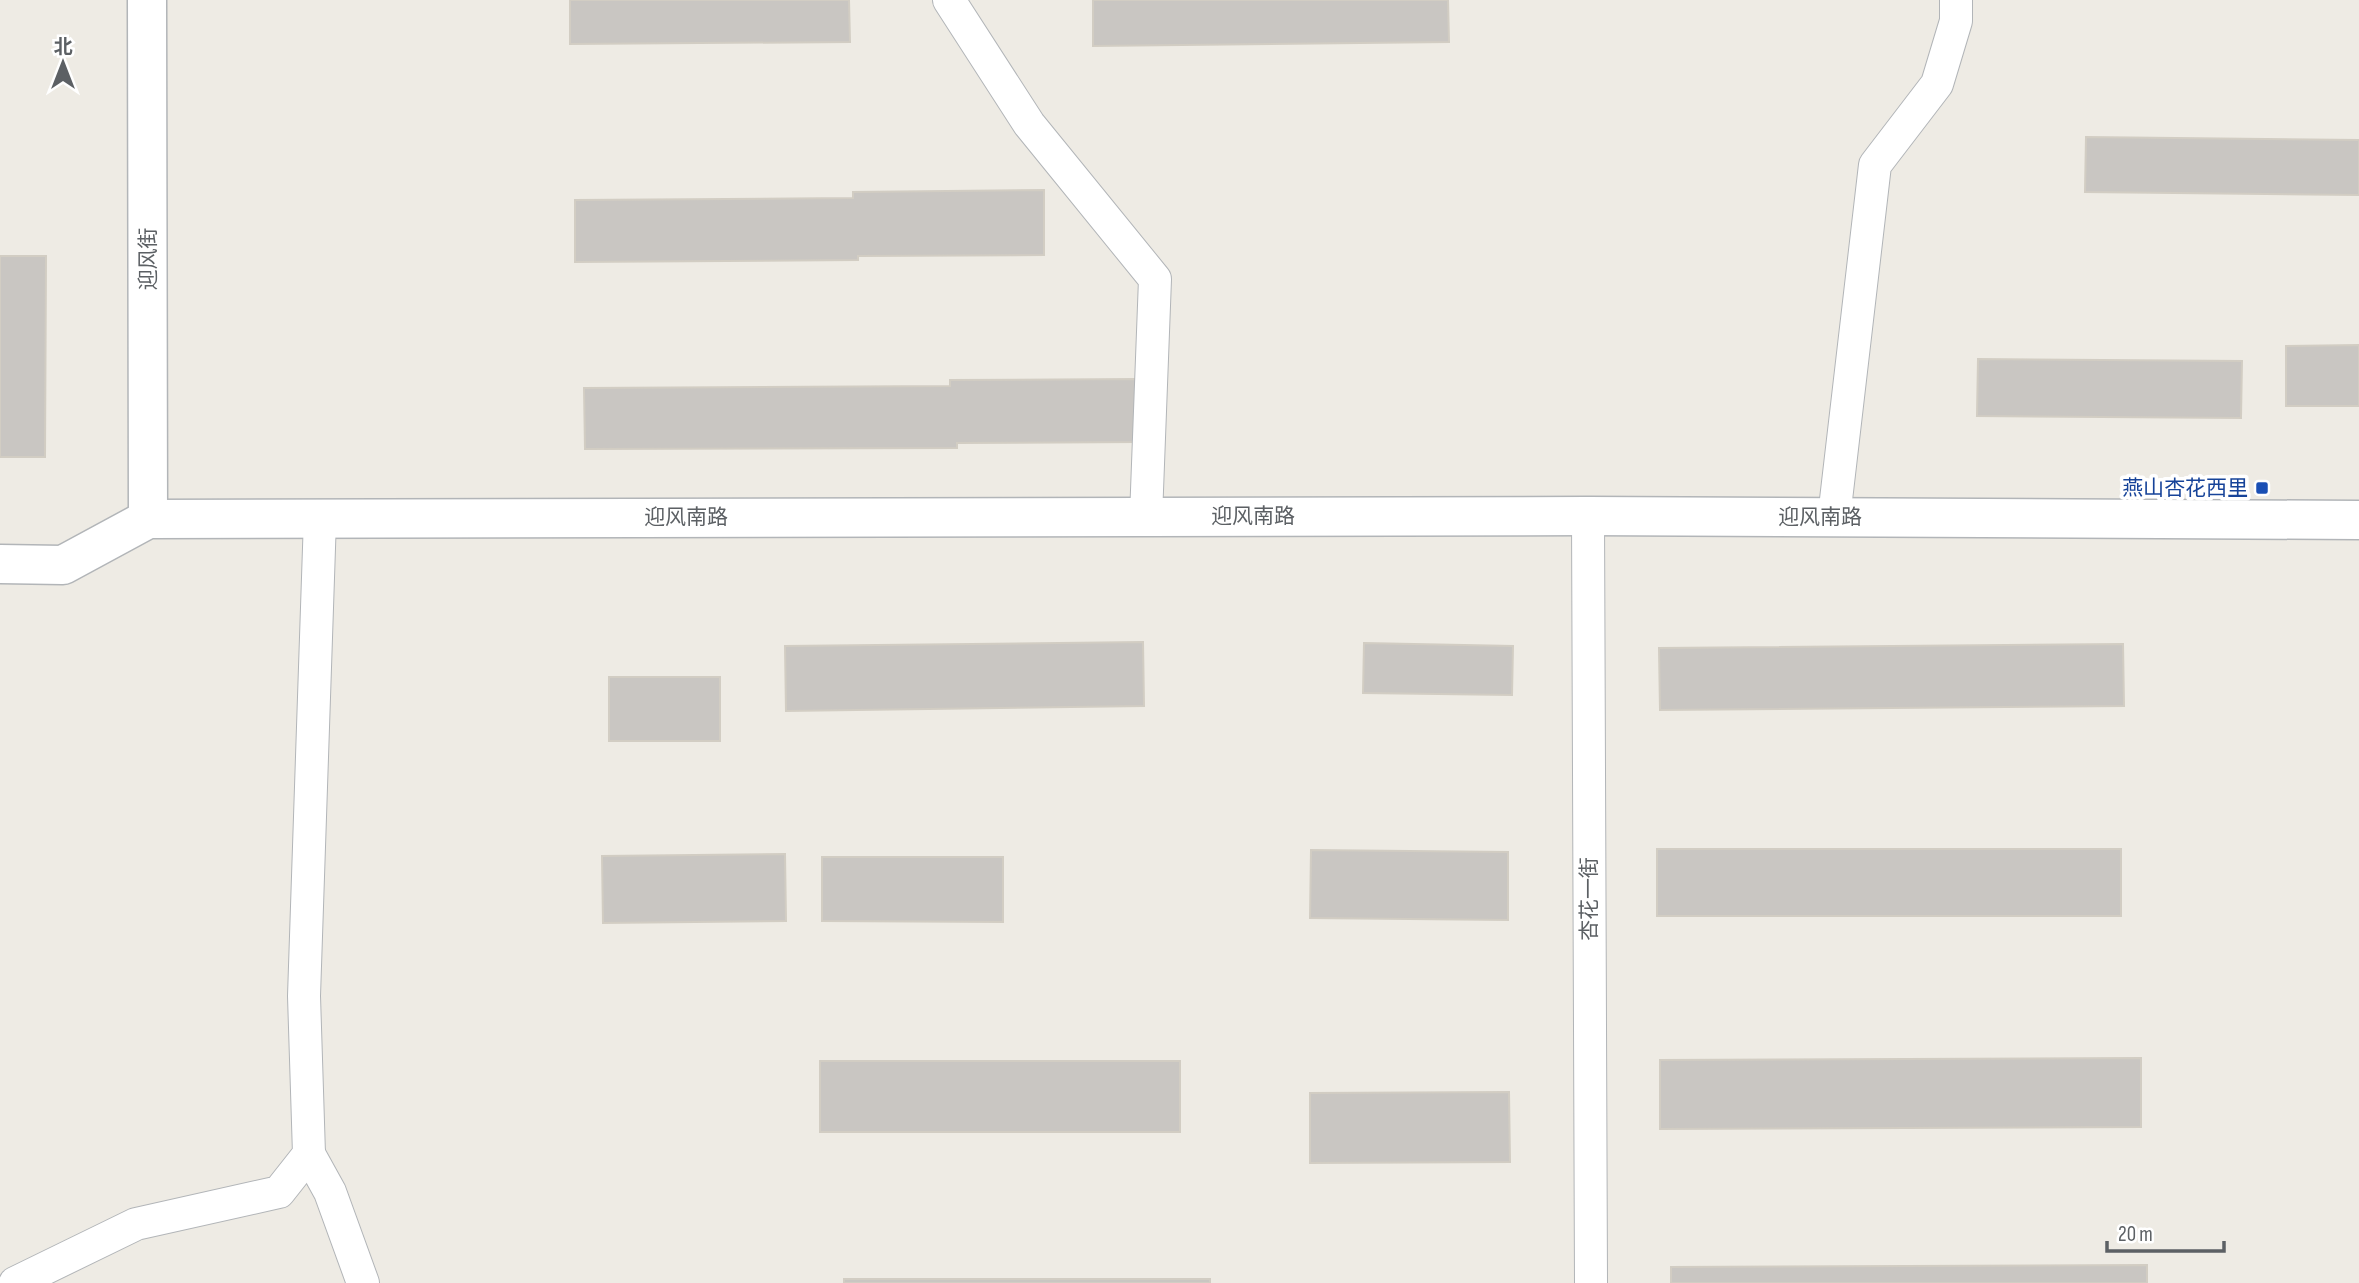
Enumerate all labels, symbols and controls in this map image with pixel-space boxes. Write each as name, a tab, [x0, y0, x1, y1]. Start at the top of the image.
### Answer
north arrow	[28, 28, 98, 98]
text: 北	[53, 36, 73, 59]
street label: 迎风街	[136, 228, 161, 291]
place label: 燕山杏花西里	[2122, 476, 2248, 501]
marker: 燕山杏花西里	[2254, 480, 2270, 496]
street label: 迎风南路	[1211, 504, 1295, 529]
street label: 迎风南路	[644, 505, 728, 530]
street label: 迎风南路	[1778, 505, 1862, 530]
street label: 杏花一街	[1577, 857, 1602, 941]
scale bar	[2107, 1210, 2224, 1254]
text: 20 m	[2118, 1222, 2153, 1247]

